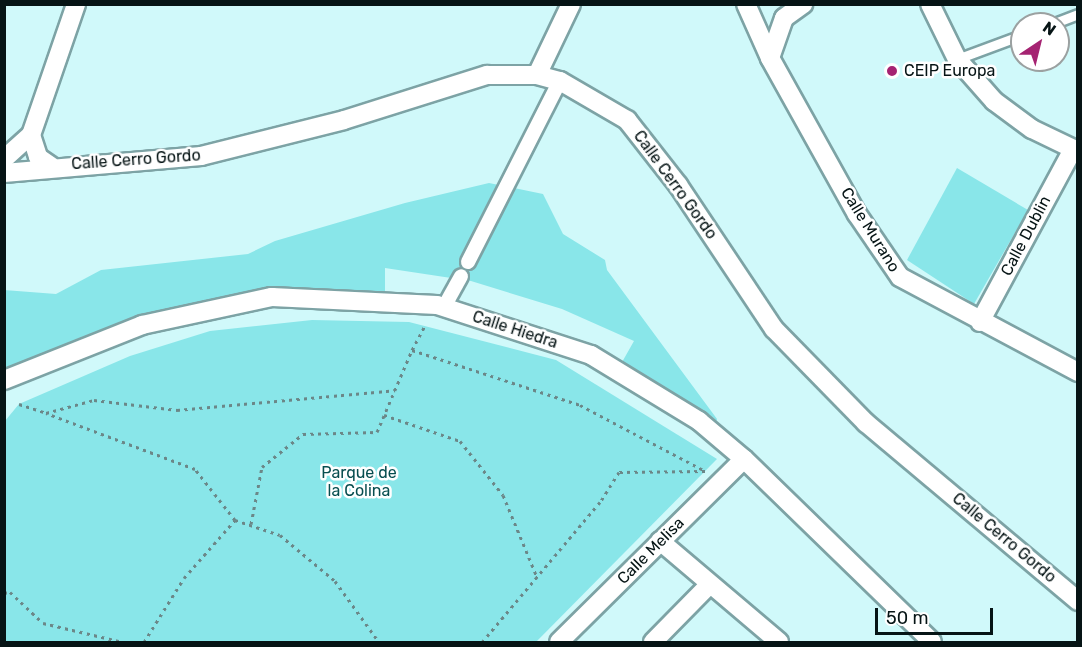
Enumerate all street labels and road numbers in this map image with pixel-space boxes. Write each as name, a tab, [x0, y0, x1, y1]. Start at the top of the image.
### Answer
street label: Calle Cerro Gordo	[629, 127, 721, 243]
street label: Calle Cerro Gordo	[71, 146, 201, 174]
street label: Calle Murano	[836, 184, 904, 276]
street label: Calle Dublin	[997, 193, 1055, 279]
street label: Calle Hiedra	[470, 307, 560, 353]
street label: Calle Cerro Gordo	[948, 489, 1060, 587]
street label: Calle Melisa	[614, 514, 688, 588]

